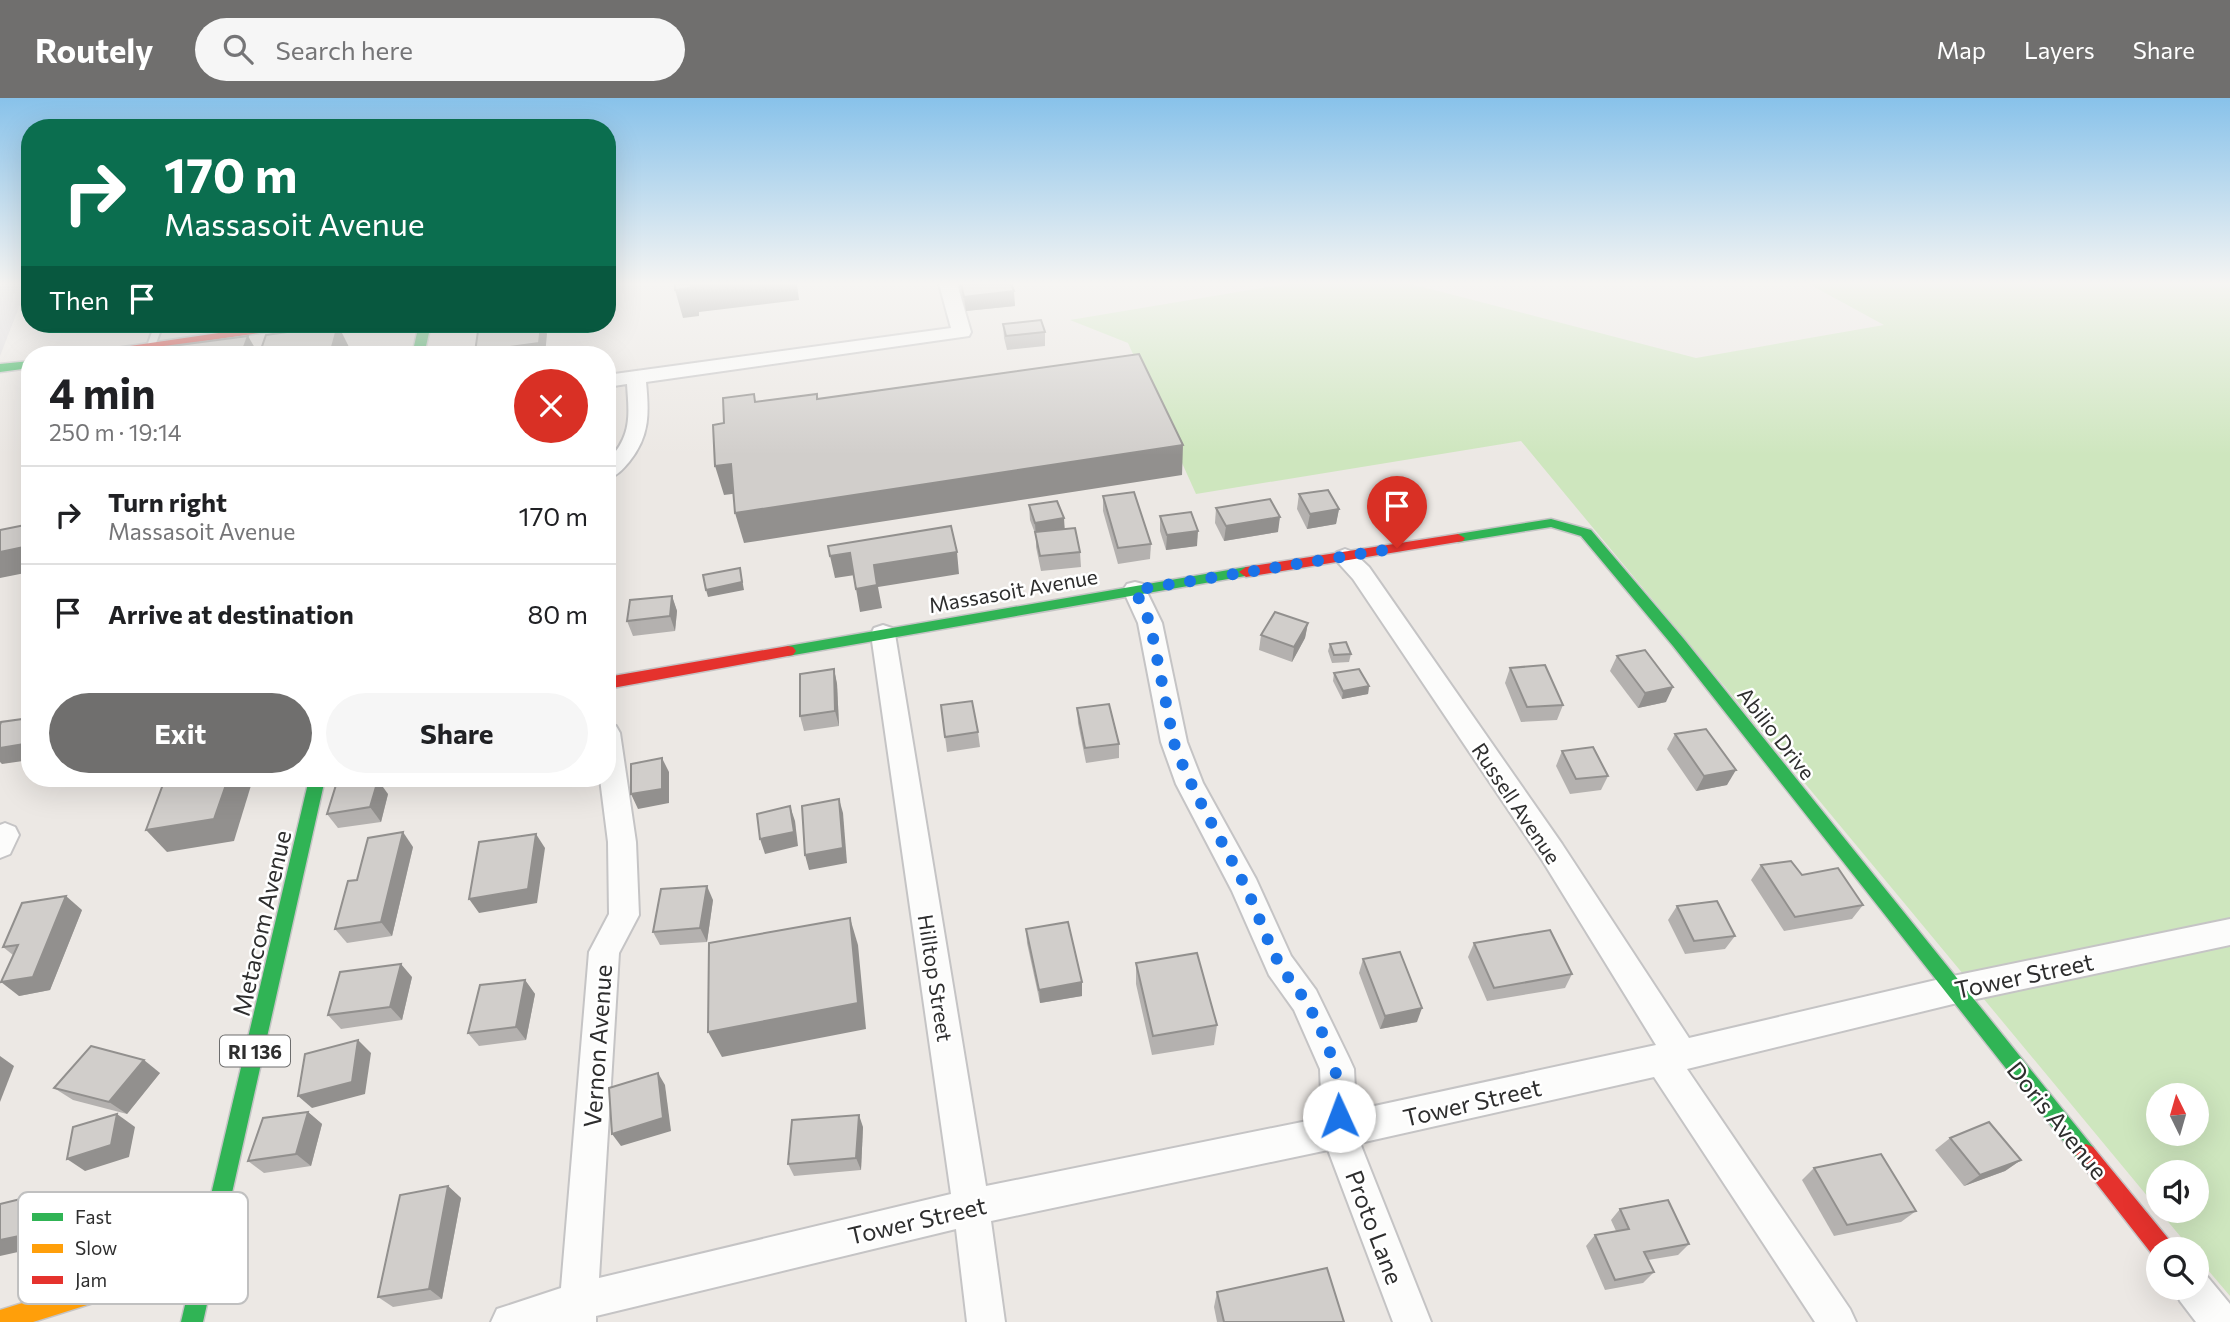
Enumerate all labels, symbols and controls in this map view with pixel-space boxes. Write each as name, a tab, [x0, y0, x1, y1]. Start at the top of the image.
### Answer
search box	[195, 18, 685, 81]
text: Routely	[35, 29, 153, 70]
icon: search	[219, 30, 257, 68]
text: Search here	[275, 34, 413, 65]
text: Map	[1937, 35, 1986, 64]
text: Layers	[2024, 35, 2095, 64]
text: Share	[2133, 35, 2195, 64]
text: 170 m	[164, 143, 297, 203]
icon: right	[49, 147, 140, 238]
text: Massasoit Avenue	[164, 203, 425, 243]
icon: arrive	[123, 280, 161, 318]
text: Then	[49, 284, 109, 315]
text: 4 min	[49, 366, 155, 418]
button: close	[514, 369, 588, 443]
text: 250 m · 19:14	[49, 418, 182, 446]
pin	[1367, 476, 1427, 548]
text: Turn right	[108, 486, 227, 517]
icon: arrive	[1378, 487, 1416, 525]
icon: right	[49, 496, 87, 534]
text: 170 m	[519, 500, 588, 531]
text: Massasoit Avenue	[108, 517, 295, 545]
street label: Massasoit Avenue	[927, 563, 1099, 617]
icon: arrive	[49, 594, 87, 632]
text: Arrive at destination	[108, 598, 354, 629]
text: 80 m	[528, 598, 588, 629]
street label: Abilio Drive	[1733, 682, 1821, 784]
button: Exit	[49, 693, 312, 773]
button: Share	[326, 693, 588, 773]
street label: Russell Avenue	[1467, 738, 1567, 868]
street label: Metacom Avenue	[226, 827, 296, 1019]
street label: Hilltop Street	[914, 913, 958, 1043]
street label: Tower Street	[1952, 946, 2096, 1004]
street label: Vernon Avenue	[577, 963, 617, 1129]
road number: RI 136	[220, 1035, 290, 1066]
street label: Doris Avenue	[2002, 1055, 2114, 1185]
street label: Tower Street	[1400, 1072, 1544, 1132]
position arrow	[1302, 1079, 1376, 1153]
north arrow	[2146, 1083, 2208, 1146]
map controls	[2146, 1083, 2209, 1300]
button: sound	[2146, 1160, 2209, 1223]
street label: Proto Lane	[1340, 1166, 1410, 1288]
street label: Tower Street	[845, 1190, 989, 1250]
legend	[18, 1192, 248, 1304]
text: Fast	[75, 1205, 112, 1228]
text: Slow	[75, 1236, 117, 1259]
button: search	[2146, 1237, 2209, 1300]
text: Jam	[75, 1268, 107, 1291]

